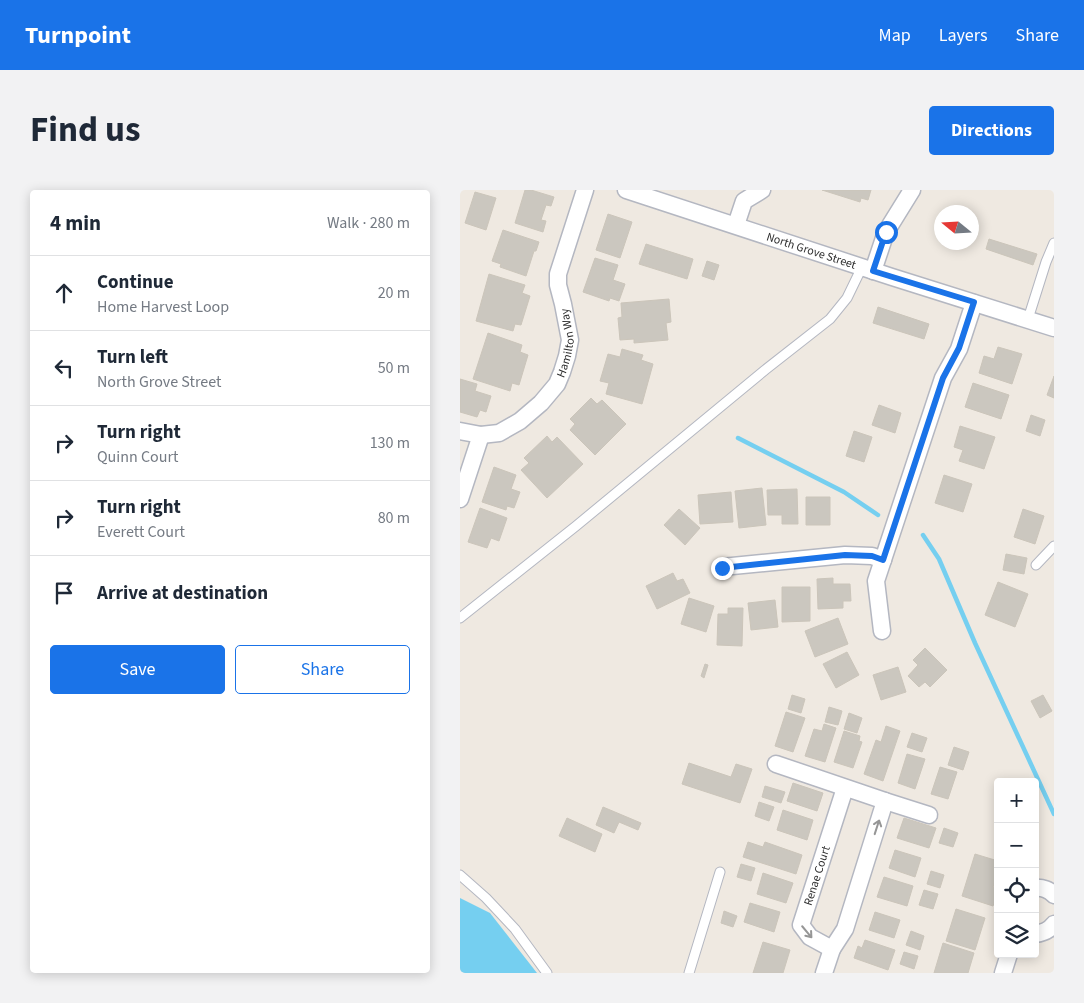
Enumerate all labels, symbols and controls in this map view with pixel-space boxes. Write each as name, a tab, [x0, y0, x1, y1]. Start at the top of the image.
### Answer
text: Turnpoint	[25, 18, 131, 53]
text: Map	[879, 23, 911, 48]
text: Layers	[939, 23, 988, 48]
text: Share	[1016, 23, 1059, 48]
text: Find us	[30, 105, 140, 155]
button: Directions	[929, 106, 1054, 155]
north arrow	[934, 205, 979, 250]
text: 4 min	[50, 208, 101, 238]
text: Walk · 280 m	[327, 212, 410, 234]
route start	[875, 221, 898, 244]
street label: North Grove Street	[764, 228, 858, 273]
text: Continue	[97, 269, 174, 296]
icon: ahead	[50, 279, 78, 307]
text: 20 m	[378, 282, 410, 304]
text: Home Harvest Loop	[97, 296, 229, 318]
street label: Hamilton Way	[552, 307, 579, 380]
text: Turn left	[97, 344, 168, 371]
icon: left	[50, 354, 78, 382]
text: 50 m	[378, 357, 410, 379]
text: North Grove Street	[97, 371, 221, 393]
text: Turn right	[97, 419, 181, 446]
icon: right	[50, 429, 78, 457]
text: 130 m	[370, 432, 410, 454]
text: Quinn Court	[97, 446, 178, 468]
text: Turn right	[97, 494, 181, 521]
icon: right	[50, 504, 78, 532]
text: 80 m	[378, 507, 410, 529]
text: Everett Court	[97, 521, 185, 543]
route end	[711, 557, 734, 580]
icon: arrive	[50, 579, 78, 607]
text: Arrive at destination	[97, 580, 268, 607]
button: Save	[50, 645, 225, 694]
button: Share	[235, 645, 410, 694]
map controls	[994, 778, 1039, 958]
button: +	[994, 778, 1039, 823]
one-way arrow	[873, 819, 883, 835]
button: −	[994, 823, 1039, 868]
street label: Renae Court	[799, 844, 834, 908]
button: locate	[994, 868, 1039, 913]
button: layers	[994, 913, 1039, 958]
one-way arrow	[801, 926, 812, 939]

